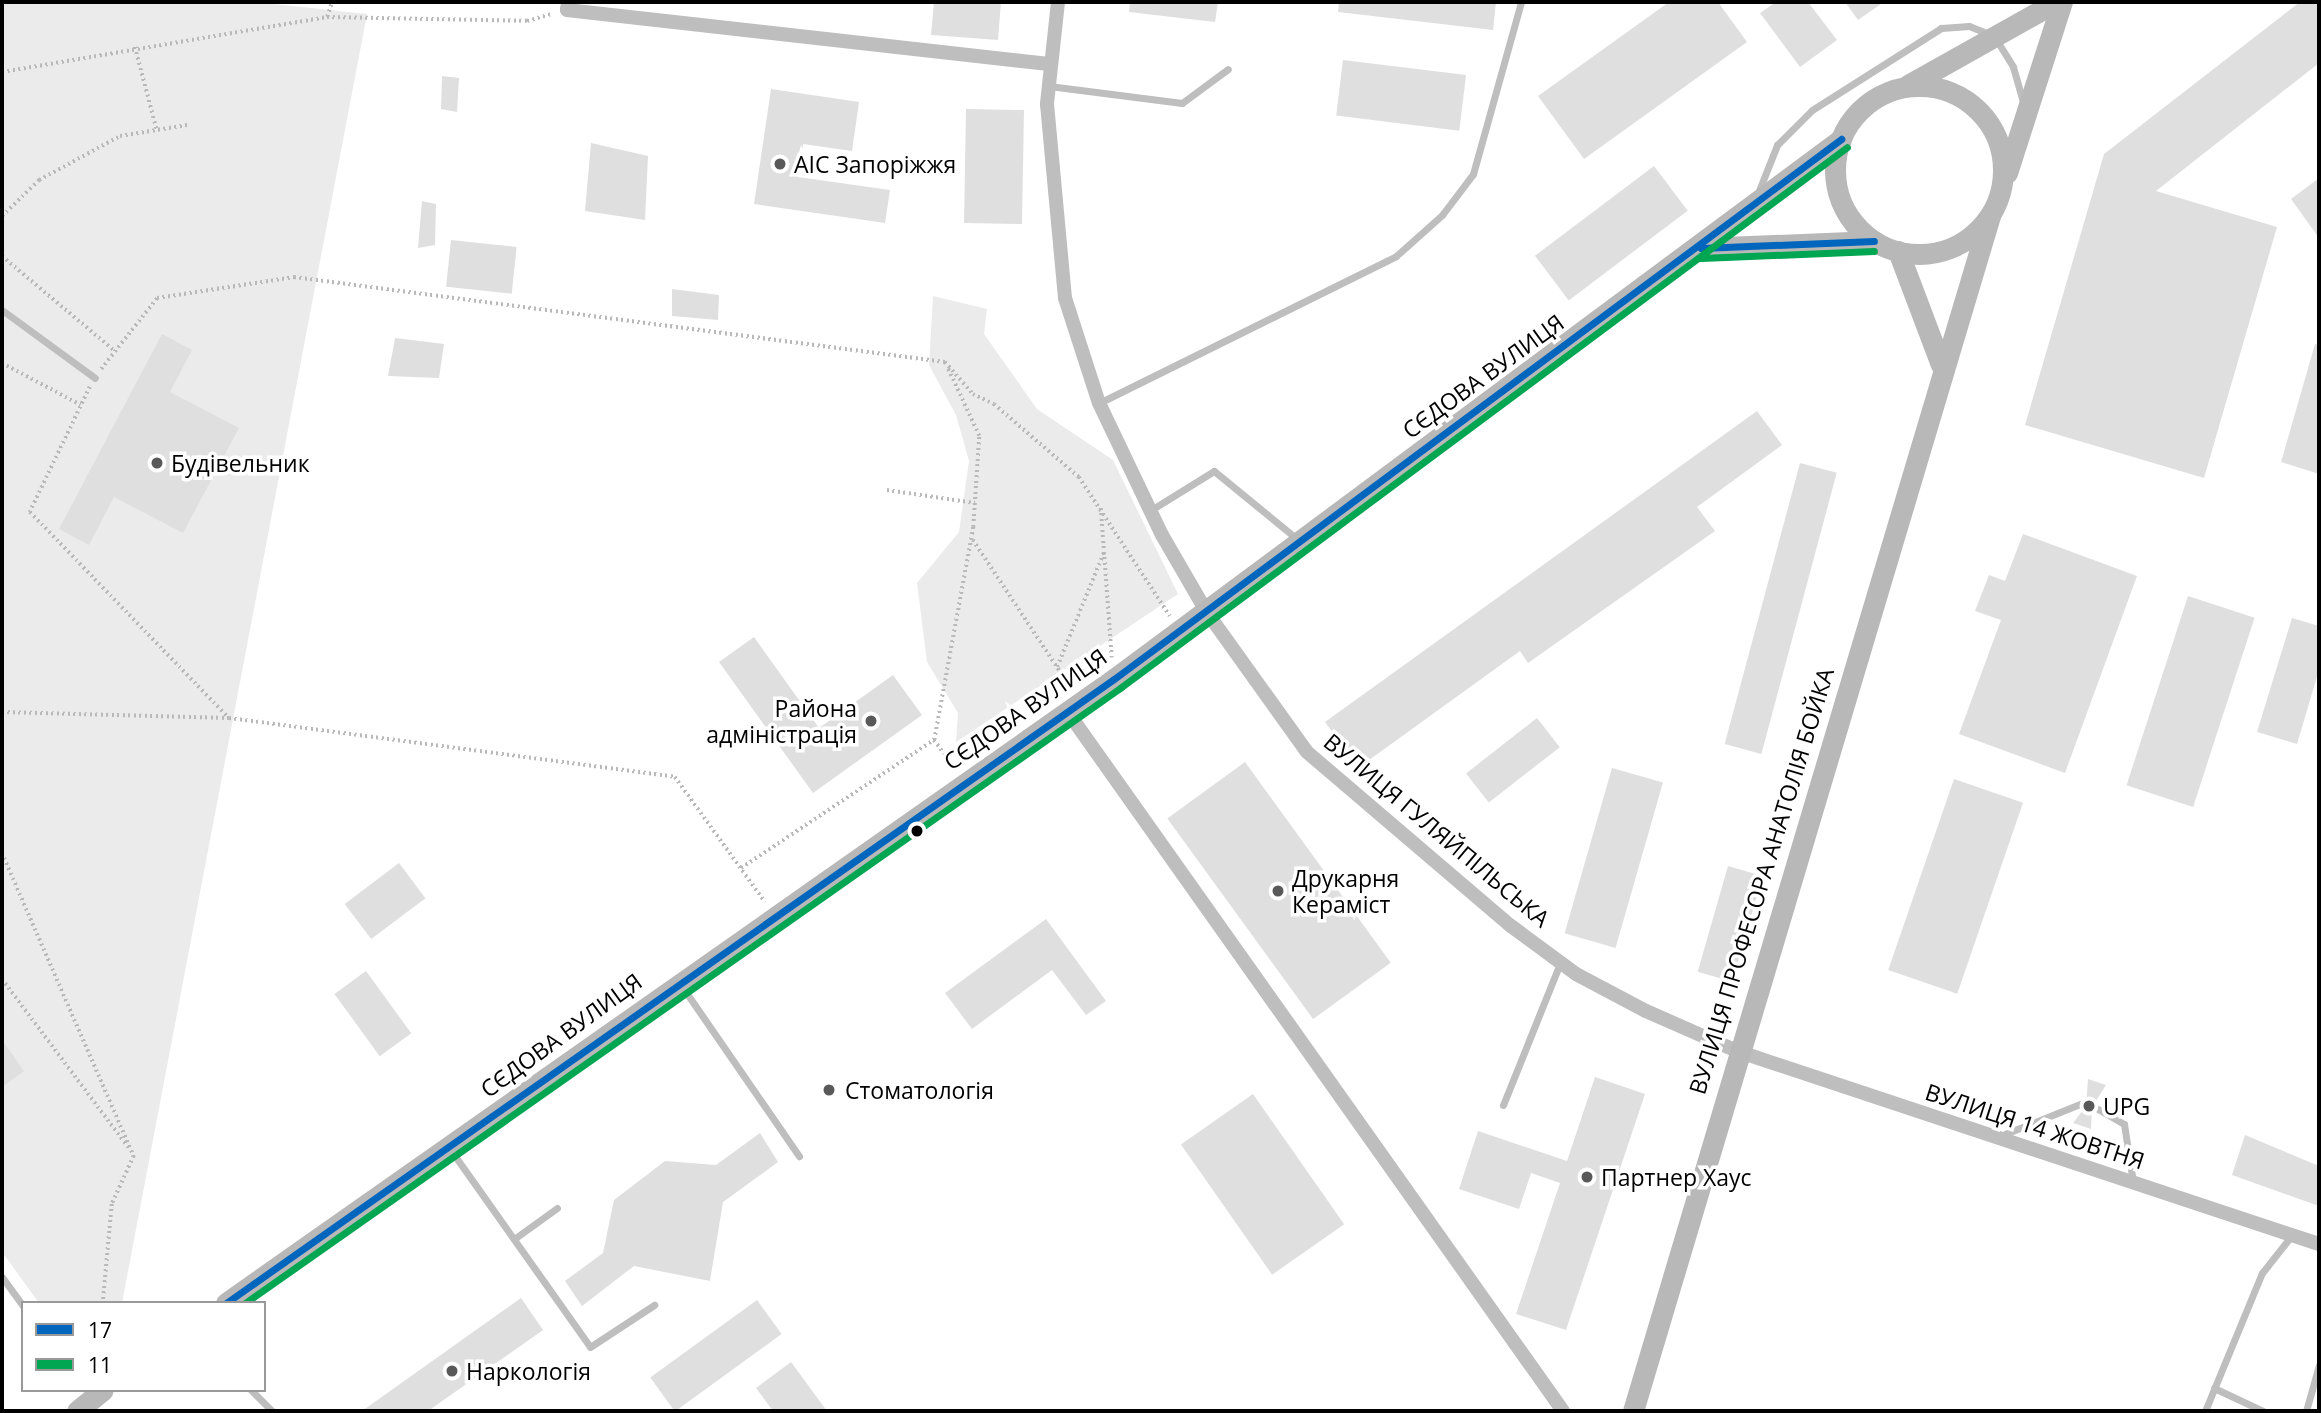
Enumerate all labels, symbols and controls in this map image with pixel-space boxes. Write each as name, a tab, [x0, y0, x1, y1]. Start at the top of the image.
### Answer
place label: АІС Запоріжжя	[794, 150, 956, 178]
marker: АІС Запоріжжя	[772, 156, 788, 172]
street label: СЄДОВА ВУЛИЦЯ	[1397, 308, 1569, 444]
place label: Будівельник	[171, 449, 310, 477]
marker: Будівельник	[149, 455, 165, 471]
street label: СЄДОВА ВУЛИЦЯ	[938, 643, 1112, 775]
street label: ВУЛИЦЯ ПРОФЕСОРА АНАТОЛІЯ БОЙКА	[1683, 665, 1839, 1097]
place label: Района адміністрація	[706, 694, 857, 748]
marker: Района адміністрація	[863, 713, 879, 729]
street label: ВУЛИЦЯ ГУЛЯЙПІЛЬСЬКА	[1319, 727, 1555, 933]
unlabelled marker	[910, 824, 924, 838]
place label: Друкарня Кераміст	[1292, 864, 1399, 918]
marker: Друкарня Кераміст	[1270, 883, 1286, 899]
street label: СЄДОВА ВУЛИЦЯ	[475, 967, 647, 1103]
place label: Стоматологія	[845, 1076, 994, 1104]
street label: ВУЛИЦЯ 14 ЖОВТНЯ	[1922, 1078, 2148, 1174]
marker: Стоматологія	[819, 1080, 839, 1100]
place label: UPG	[2103, 1092, 2150, 1120]
marker: UPG	[2081, 1098, 2097, 1114]
place label: Партнер Хаус	[1601, 1163, 1752, 1191]
marker: Партнер Хаус	[1579, 1169, 1595, 1185]
legend	[21, 1301, 266, 1392]
text: 17	[88, 1316, 112, 1344]
text: 11	[88, 1351, 112, 1379]
place label: Наркологія	[466, 1357, 591, 1385]
marker: Наркологія	[444, 1363, 460, 1379]

